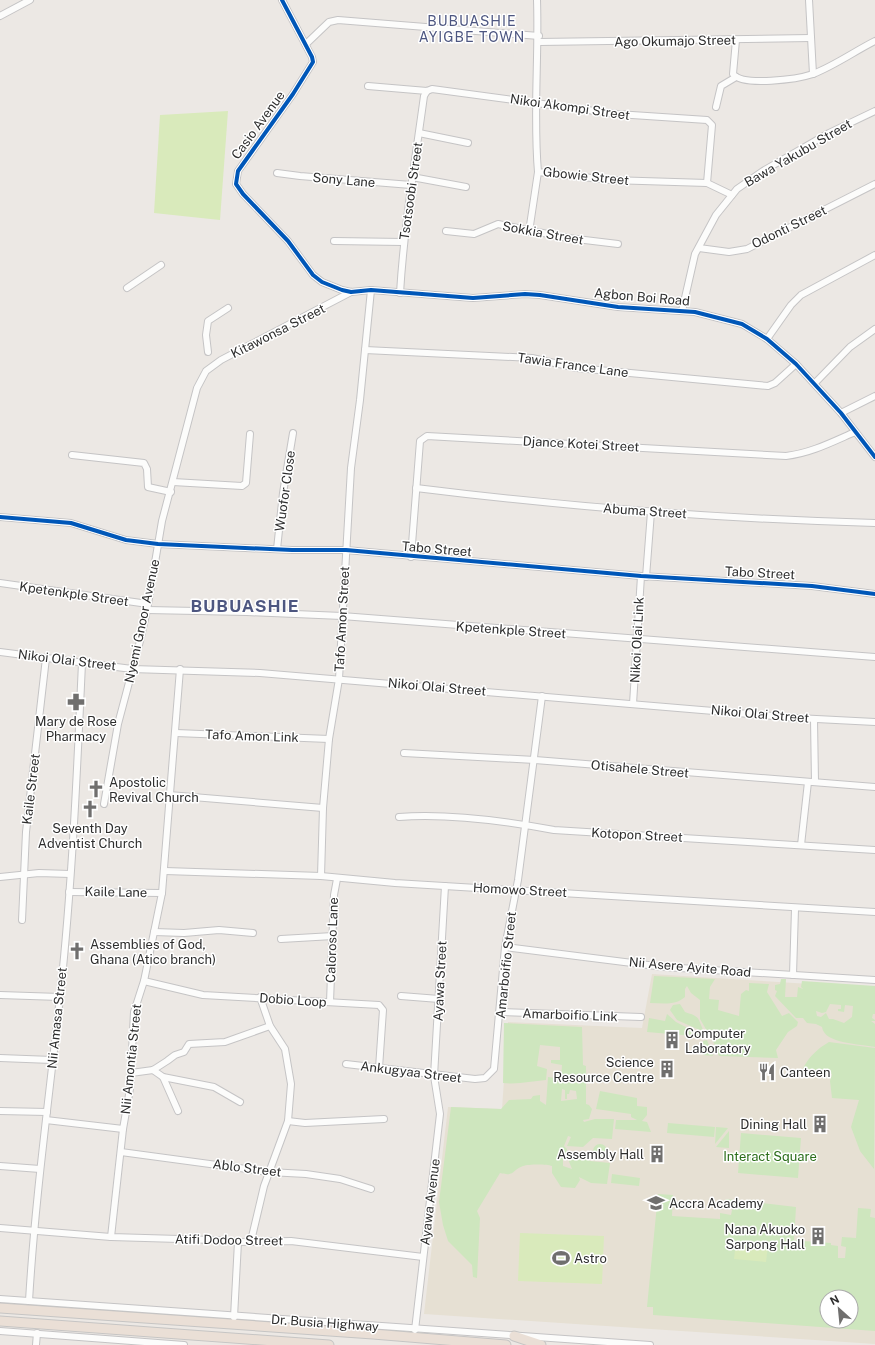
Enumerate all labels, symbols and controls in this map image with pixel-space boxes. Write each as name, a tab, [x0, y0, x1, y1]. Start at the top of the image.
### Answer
district label: BUBUASHIE AYIGBE TOWN	[419, 13, 525, 45]
street label: Ago Okumajo Street	[614, 32, 736, 50]
street label: Casio Avenue	[228, 88, 288, 162]
street label: Nikoi Akompi Street	[509, 91, 631, 123]
street label: Bawa Yakubu Street	[742, 116, 854, 190]
street label: Tsotsoobi Street	[397, 141, 425, 241]
street label: Gbowie Street	[542, 164, 630, 188]
street label: Sony Lane	[312, 170, 376, 190]
street label: Odonti Street	[749, 202, 829, 252]
street label: Sokkia Street	[501, 218, 585, 248]
street label: Agbon Boi Road	[593, 285, 691, 309]
street label: Kitawonsa Street	[228, 301, 328, 361]
street label: Tawia France Lane	[517, 350, 629, 380]
street label: Djance Kotei Street	[522, 433, 640, 455]
street label: Wuofor Close	[272, 450, 298, 532]
street label: Abuma Street	[603, 501, 687, 521]
street label: Tabo Street	[401, 538, 473, 560]
street label: Nyemi Gnoor Avenue	[122, 558, 162, 684]
street label: Tabo Street	[725, 564, 795, 582]
street label: Tafo Amon Street	[332, 566, 352, 672]
street label: Kpetenkple Street	[18, 579, 130, 609]
district label: BUBUASHIE	[190, 596, 300, 616]
street label: Nikoi Olai Link	[627, 596, 647, 684]
street label: Kpetenkple Street	[455, 619, 567, 641]
street label: Nikoi Olai Street	[17, 647, 117, 673]
street label: Nikoi Olai Street	[387, 675, 487, 699]
pharmacy icon: Mary de Rose Pharmacy	[66, 692, 86, 712]
street label: Nikoi Olai Street	[710, 702, 810, 726]
place label: Mary de Rose Pharmacy	[35, 714, 117, 744]
street label: Tafo Amon Link	[205, 727, 299, 745]
street label: Kaile Street	[19, 753, 43, 825]
street label: Otisahele Street	[590, 757, 690, 781]
place label: Apostolic Revival Church	[109, 775, 199, 805]
church icon: Apostolic Revival Church	[86, 779, 106, 799]
church icon: Seventh Day Adventist Church	[80, 799, 100, 819]
place label: Seventh Day Adventist Church	[38, 821, 142, 851]
street label: Kotopon Street	[591, 825, 683, 845]
street label: Homowo Street	[473, 880, 567, 900]
street label: Kaile Lane	[85, 884, 147, 900]
street label: Caloroso Lane	[323, 897, 341, 983]
street label: Amarboifio Street	[493, 911, 519, 1019]
place label: Assemblies of God, Ghana (Atico branch)	[90, 937, 216, 967]
street label: Ayawa Street	[430, 940, 450, 1022]
church icon: Assemblies of God, Ghana (Atico branch)	[67, 941, 87, 961]
street label: Nii Asere Ayite Road	[628, 954, 752, 980]
street label: Nii Amasa Street	[44, 967, 70, 1069]
street label: Dobio Loop	[259, 990, 327, 1010]
street label: Nii Amontia Street	[118, 1003, 144, 1115]
street label: Amarboifio Link	[522, 1006, 618, 1024]
place label: Computer Laboratory	[685, 1026, 751, 1056]
building icon: Computer Laboratory	[662, 1030, 682, 1050]
place label: Science Resource Centre	[553, 1055, 654, 1085]
street label: Ankugyaa Street	[360, 1058, 462, 1086]
building icon: Science Resource Centre	[657, 1059, 677, 1079]
restaurant icon: Canteen	[757, 1062, 777, 1082]
place label: Canteen	[780, 1065, 830, 1080]
building icon: Dining Hall	[810, 1114, 830, 1134]
place label: Dining Hall	[740, 1117, 807, 1132]
building icon: Assembly Hall	[647, 1144, 667, 1164]
place label: Assembly Hall	[557, 1147, 644, 1162]
park label: Interact Square	[723, 1149, 817, 1164]
street label: Ablo Street	[212, 1156, 282, 1180]
street label: Ayawa Avenue	[417, 1158, 443, 1246]
school or university icon: Accra Academy	[646, 1193, 666, 1213]
place label: Accra Academy	[669, 1196, 764, 1211]
place label: Nana Akuoko Sarpong Hall	[725, 1222, 805, 1252]
building icon: Nana Akuoko Sarpong Hall	[808, 1226, 828, 1246]
street label: Atifi Dodoo Street	[175, 1232, 283, 1248]
sports icon: Astro	[551, 1248, 571, 1268]
place label: Astro	[574, 1251, 607, 1266]
north arrow	[819, 1289, 859, 1329]
text: N	[828, 1293, 841, 1307]
street label: Dr. Busia Highway	[271, 1312, 379, 1334]

